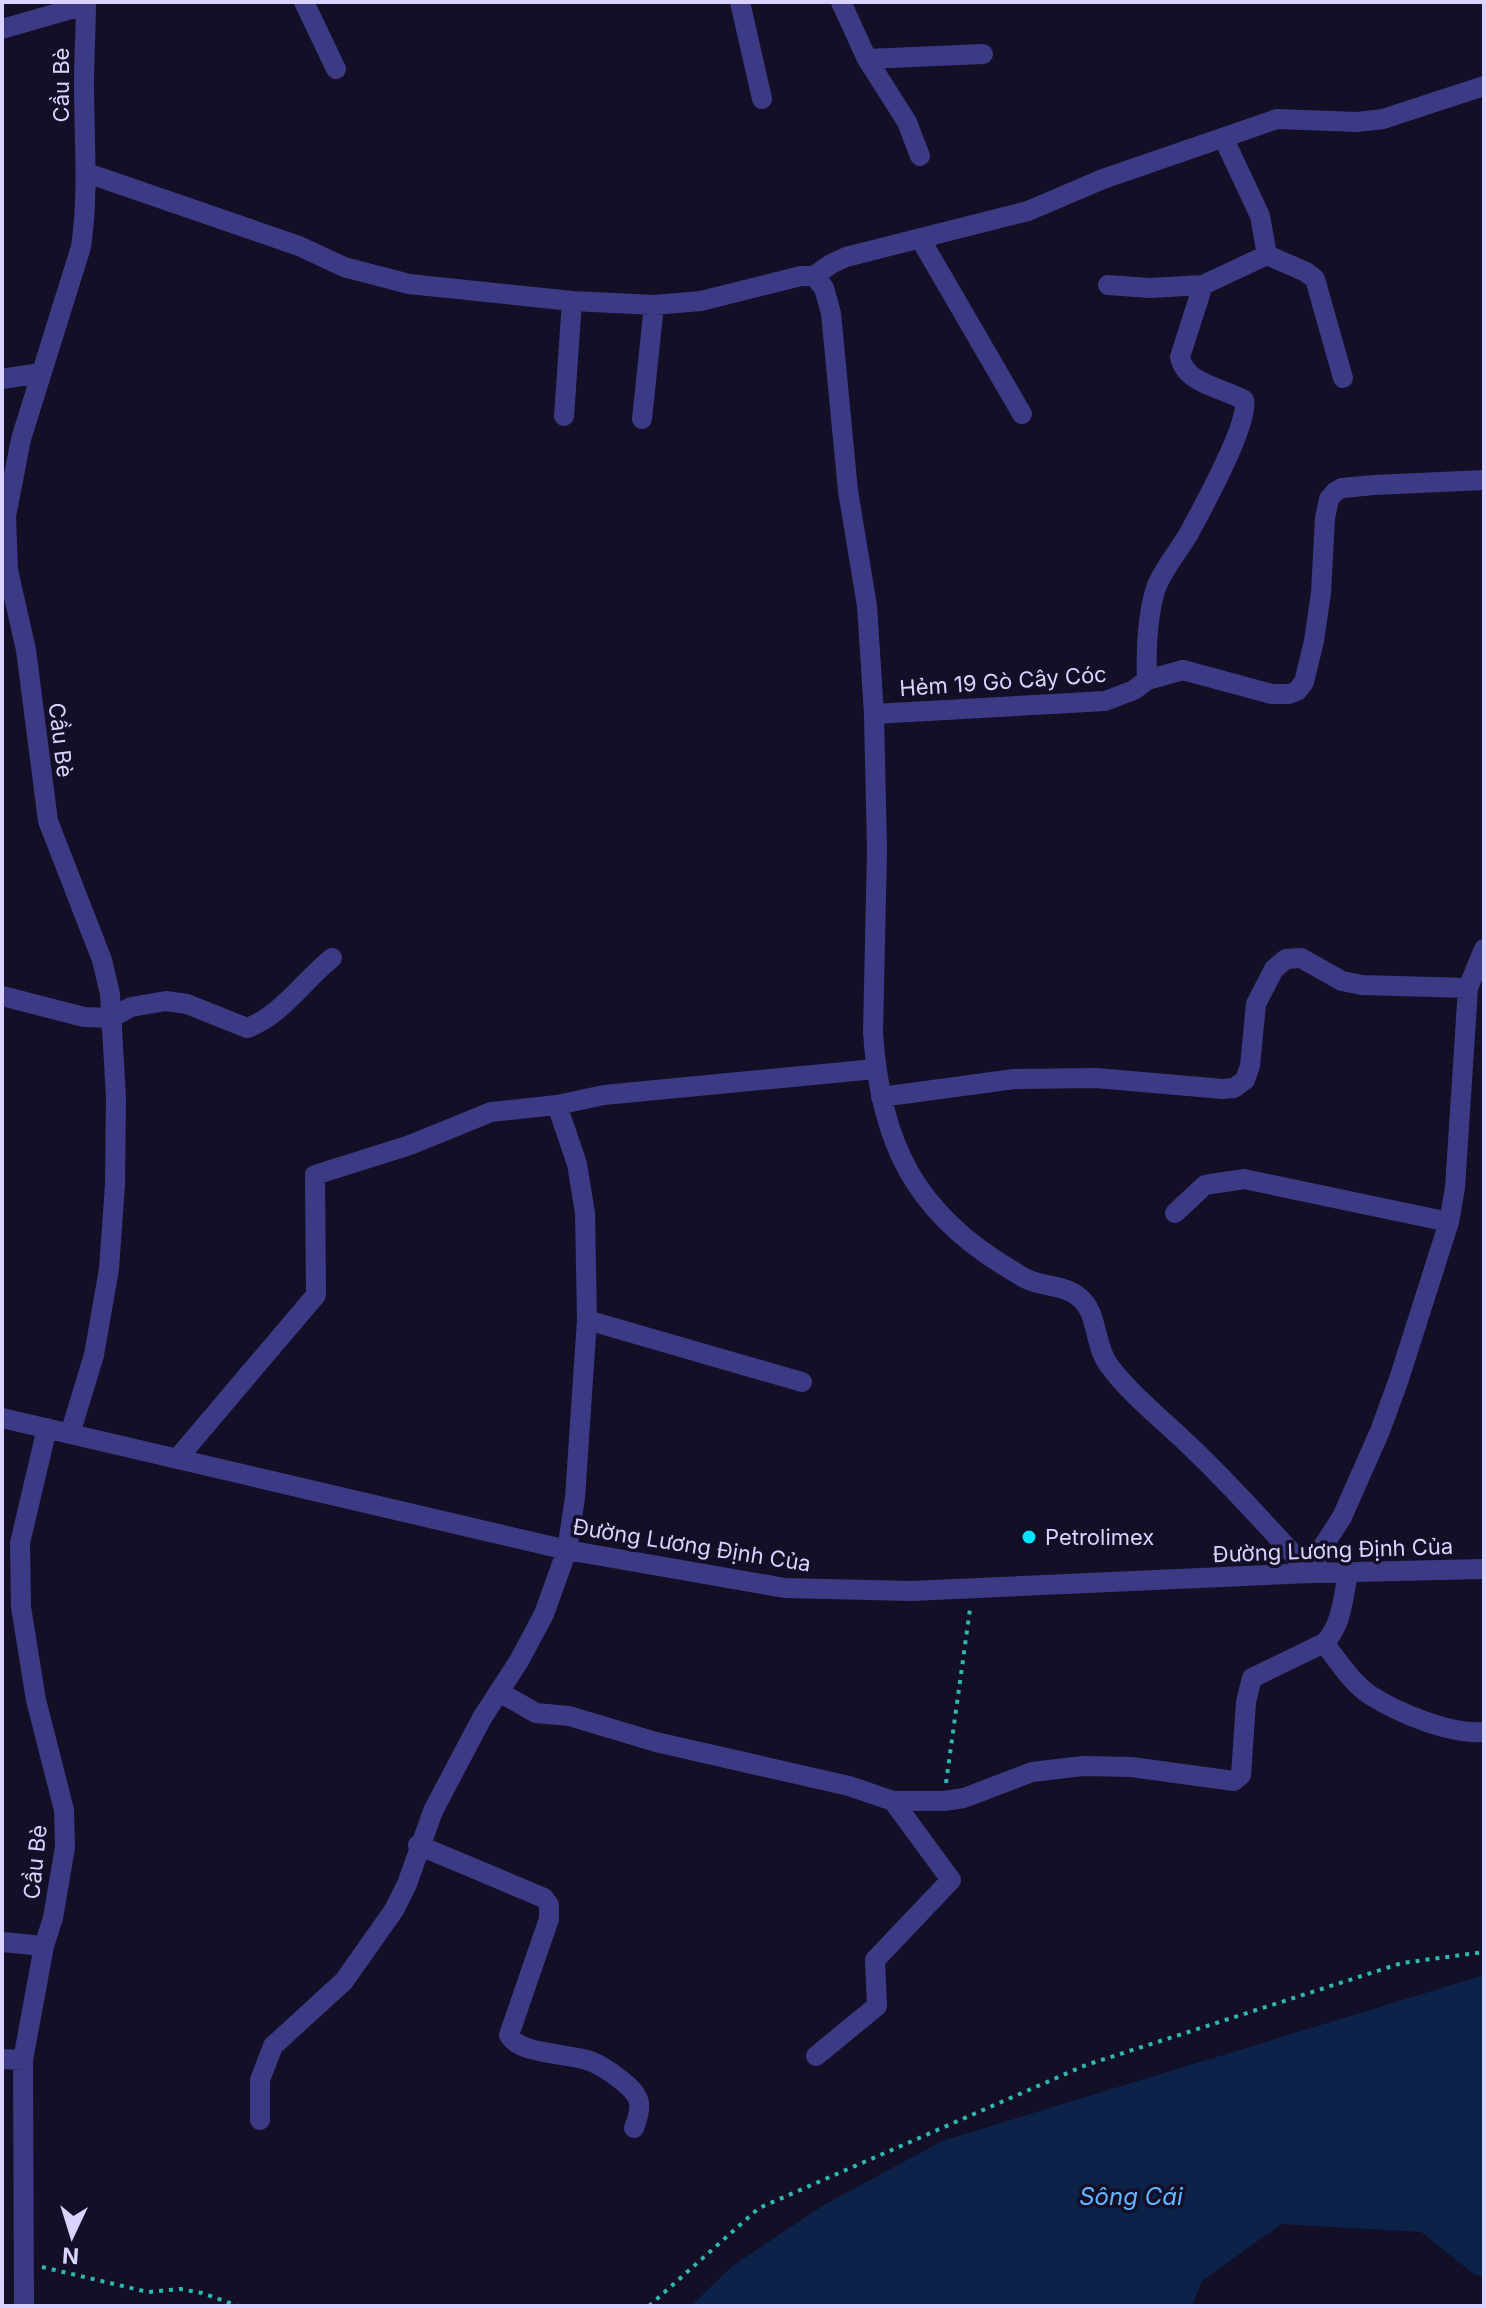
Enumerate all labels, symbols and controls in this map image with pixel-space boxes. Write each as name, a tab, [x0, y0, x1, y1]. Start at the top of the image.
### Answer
street label: Cầu Bè	[48, 48, 74, 122]
street label: Hẻm 19 Gò Cây Cóc	[898, 661, 1108, 701]
street label: Cầu Bè	[44, 701, 78, 779]
street label: Đường Lương Định Của	[571, 1513, 813, 1577]
place label: Petrolimex	[1045, 1524, 1154, 1550]
marker: Petrolimex	[1020, 1528, 1038, 1546]
street label: Đường Lương Định Của	[1212, 1533, 1454, 1567]
street label: Cầu Bè	[18, 1823, 52, 1901]
water label: Sông Cái	[1079, 2182, 1184, 2211]
north arrow	[32, 2196, 112, 2276]
text: N	[61, 2242, 80, 2270]

